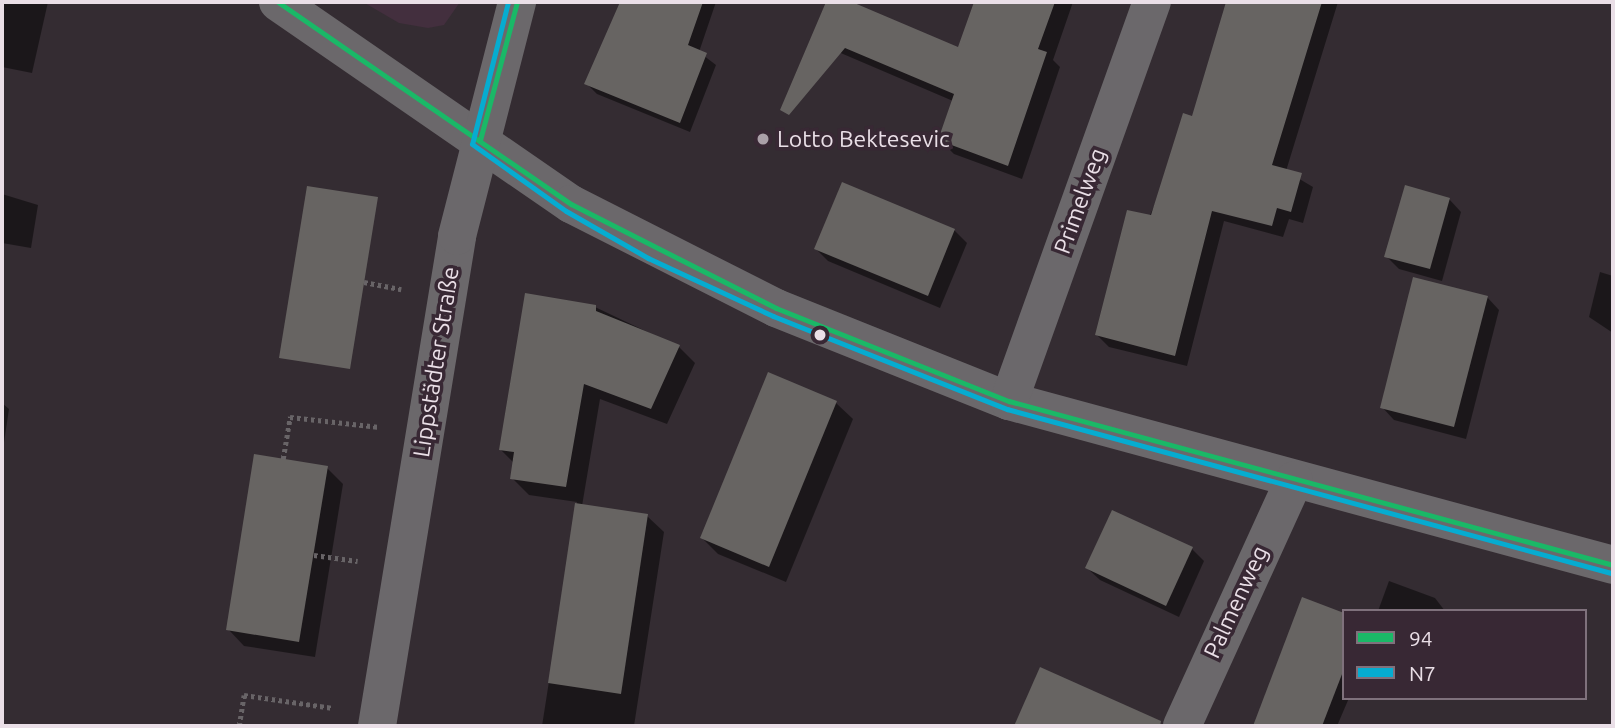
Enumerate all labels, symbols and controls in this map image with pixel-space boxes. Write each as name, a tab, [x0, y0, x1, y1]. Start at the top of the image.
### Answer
place label: Lotto Bektesevic	[777, 125, 950, 153]
marker: Lotto Bektesevic	[755, 131, 771, 147]
street label: Primelweg	[1048, 144, 1112, 258]
street label: Lippstädter Straße	[407, 265, 465, 459]
unlabelled marker	[813, 328, 827, 342]
street label: Palmenweg	[1198, 541, 1274, 663]
legend	[1342, 609, 1587, 700]
text: 94	[1409, 626, 1433, 650]
text: N7	[1409, 661, 1436, 685]

